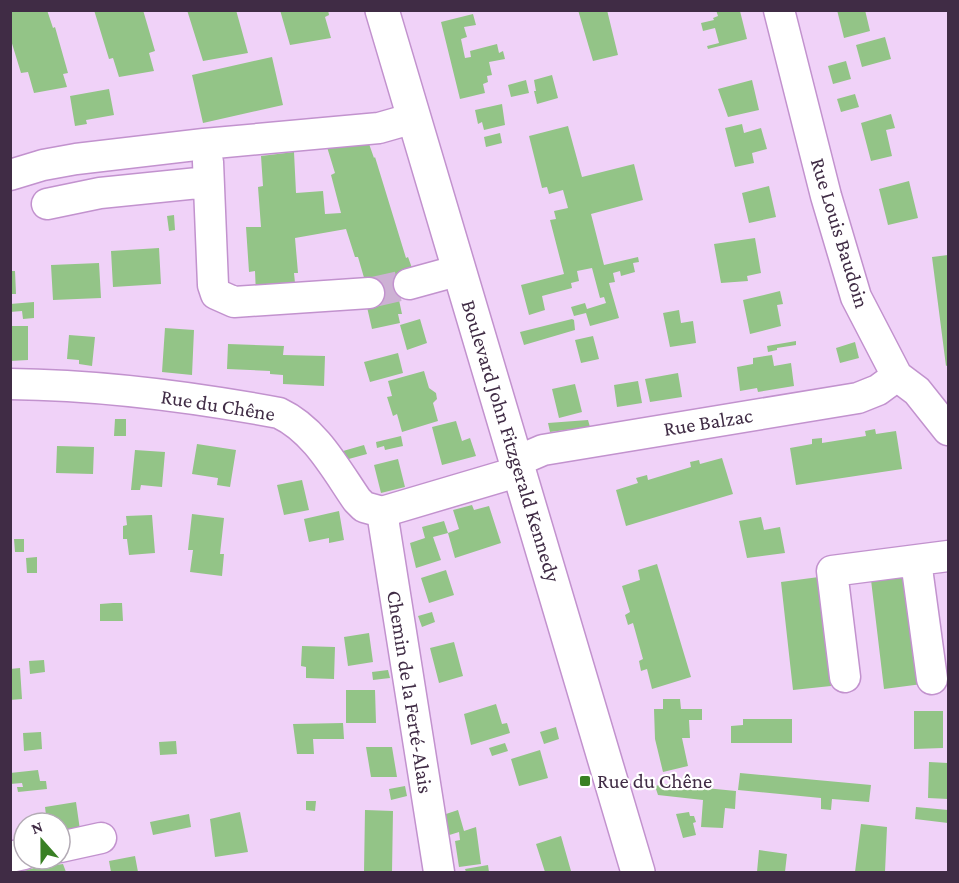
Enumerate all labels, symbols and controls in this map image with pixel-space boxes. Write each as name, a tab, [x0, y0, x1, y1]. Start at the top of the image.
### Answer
street label: Rue Louis Baudoin	[806, 155, 874, 311]
street label: Boulevard John Fitzgerald Kennedy	[457, 297, 566, 585]
street label: Rue du Chêne	[159, 384, 277, 426]
street label: Rue Balzac	[662, 403, 754, 441]
street label: Chemin de la Ferté-Alais	[382, 589, 438, 795]
place label: Rue du Chêne	[597, 769, 712, 793]
marker: Rue du Chêne	[578, 774, 592, 788]
north arrow	[12, 811, 72, 871]
text: N	[29, 818, 45, 837]

